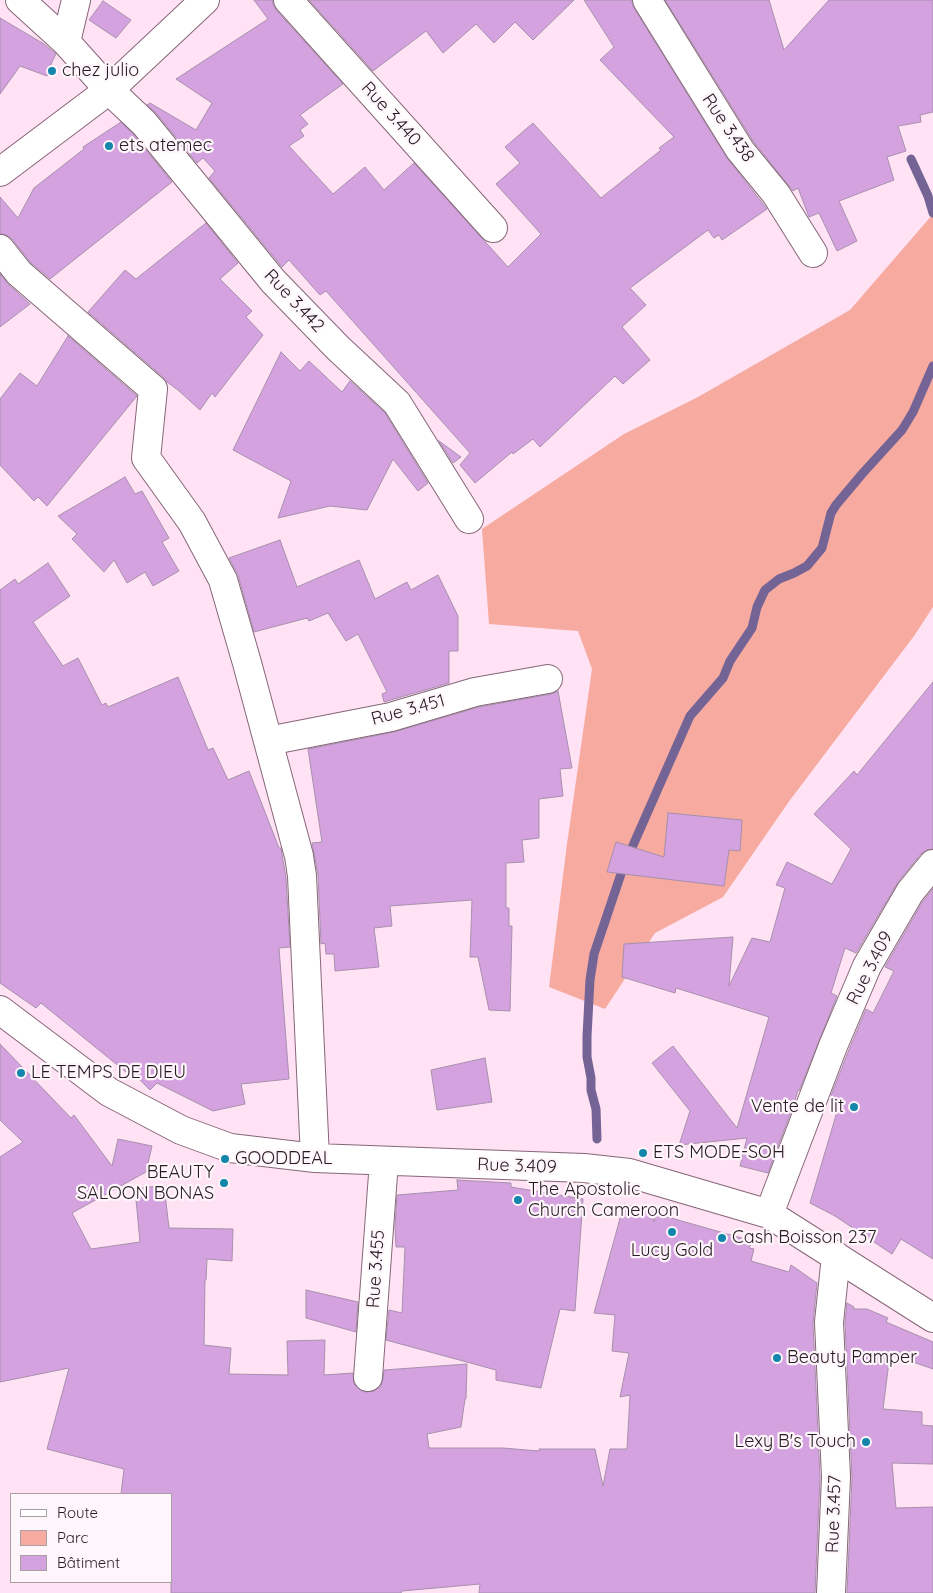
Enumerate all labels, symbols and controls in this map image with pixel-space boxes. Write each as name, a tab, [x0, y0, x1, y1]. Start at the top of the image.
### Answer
place label: chez julio	[62, 60, 139, 82]
marker: chez julio	[46, 65, 58, 77]
street label: Rue 3.440	[357, 77, 425, 151]
street label: Rue 3.438	[697, 90, 759, 166]
place label: ets atemec	[119, 135, 212, 157]
marker: ets atemec	[103, 140, 115, 152]
street label: Rue 3.442	[259, 265, 329, 337]
street label: Rue 3.451	[369, 690, 447, 730]
street label: Rue 3.409	[842, 928, 898, 1008]
place label: LE TEMPS DE DIEU	[31, 1062, 186, 1084]
marker: LE TEMPS DE DIEU	[15, 1067, 27, 1079]
place label: Vente de lit	[751, 1096, 844, 1118]
marker: Vente de lit	[848, 1101, 860, 1113]
place label: ETS MODE-SOH	[653, 1142, 785, 1164]
marker: ETS MODE-SOH	[637, 1147, 649, 1159]
place label: GOODDEAL	[235, 1148, 332, 1170]
marker: GOODDEAL	[219, 1153, 231, 1165]
street label: Rue 3.409	[477, 1154, 557, 1178]
place label: BEAUTY SALOON BONAS	[77, 1162, 214, 1204]
marker: BEAUTY SALOON BONAS	[218, 1177, 230, 1189]
place label: The Apostolic Church Cameroon	[528, 1179, 679, 1222]
marker: The Apostolic Church Cameroon	[512, 1194, 524, 1206]
marker: Lucy Gold	[666, 1226, 678, 1238]
place label: Cash Boisson 237	[732, 1227, 876, 1249]
street label: Rue 3.455	[362, 1229, 390, 1309]
marker: Cash Boisson 237	[716, 1232, 728, 1244]
place label: Lucy Gold	[631, 1240, 713, 1262]
place label: Beauty Pamper	[787, 1347, 917, 1369]
marker: Beauty Pamper	[771, 1352, 783, 1364]
place label: Lexy B's Touch	[735, 1431, 856, 1453]
marker: Lexy B's Touch	[860, 1436, 872, 1448]
street label: Rue 3.457	[822, 1475, 846, 1553]
legend	[10, 1493, 172, 1583]
text: Route	[57, 1503, 98, 1522]
text: Parc	[57, 1528, 88, 1547]
text: Bâtiment	[57, 1553, 120, 1572]

